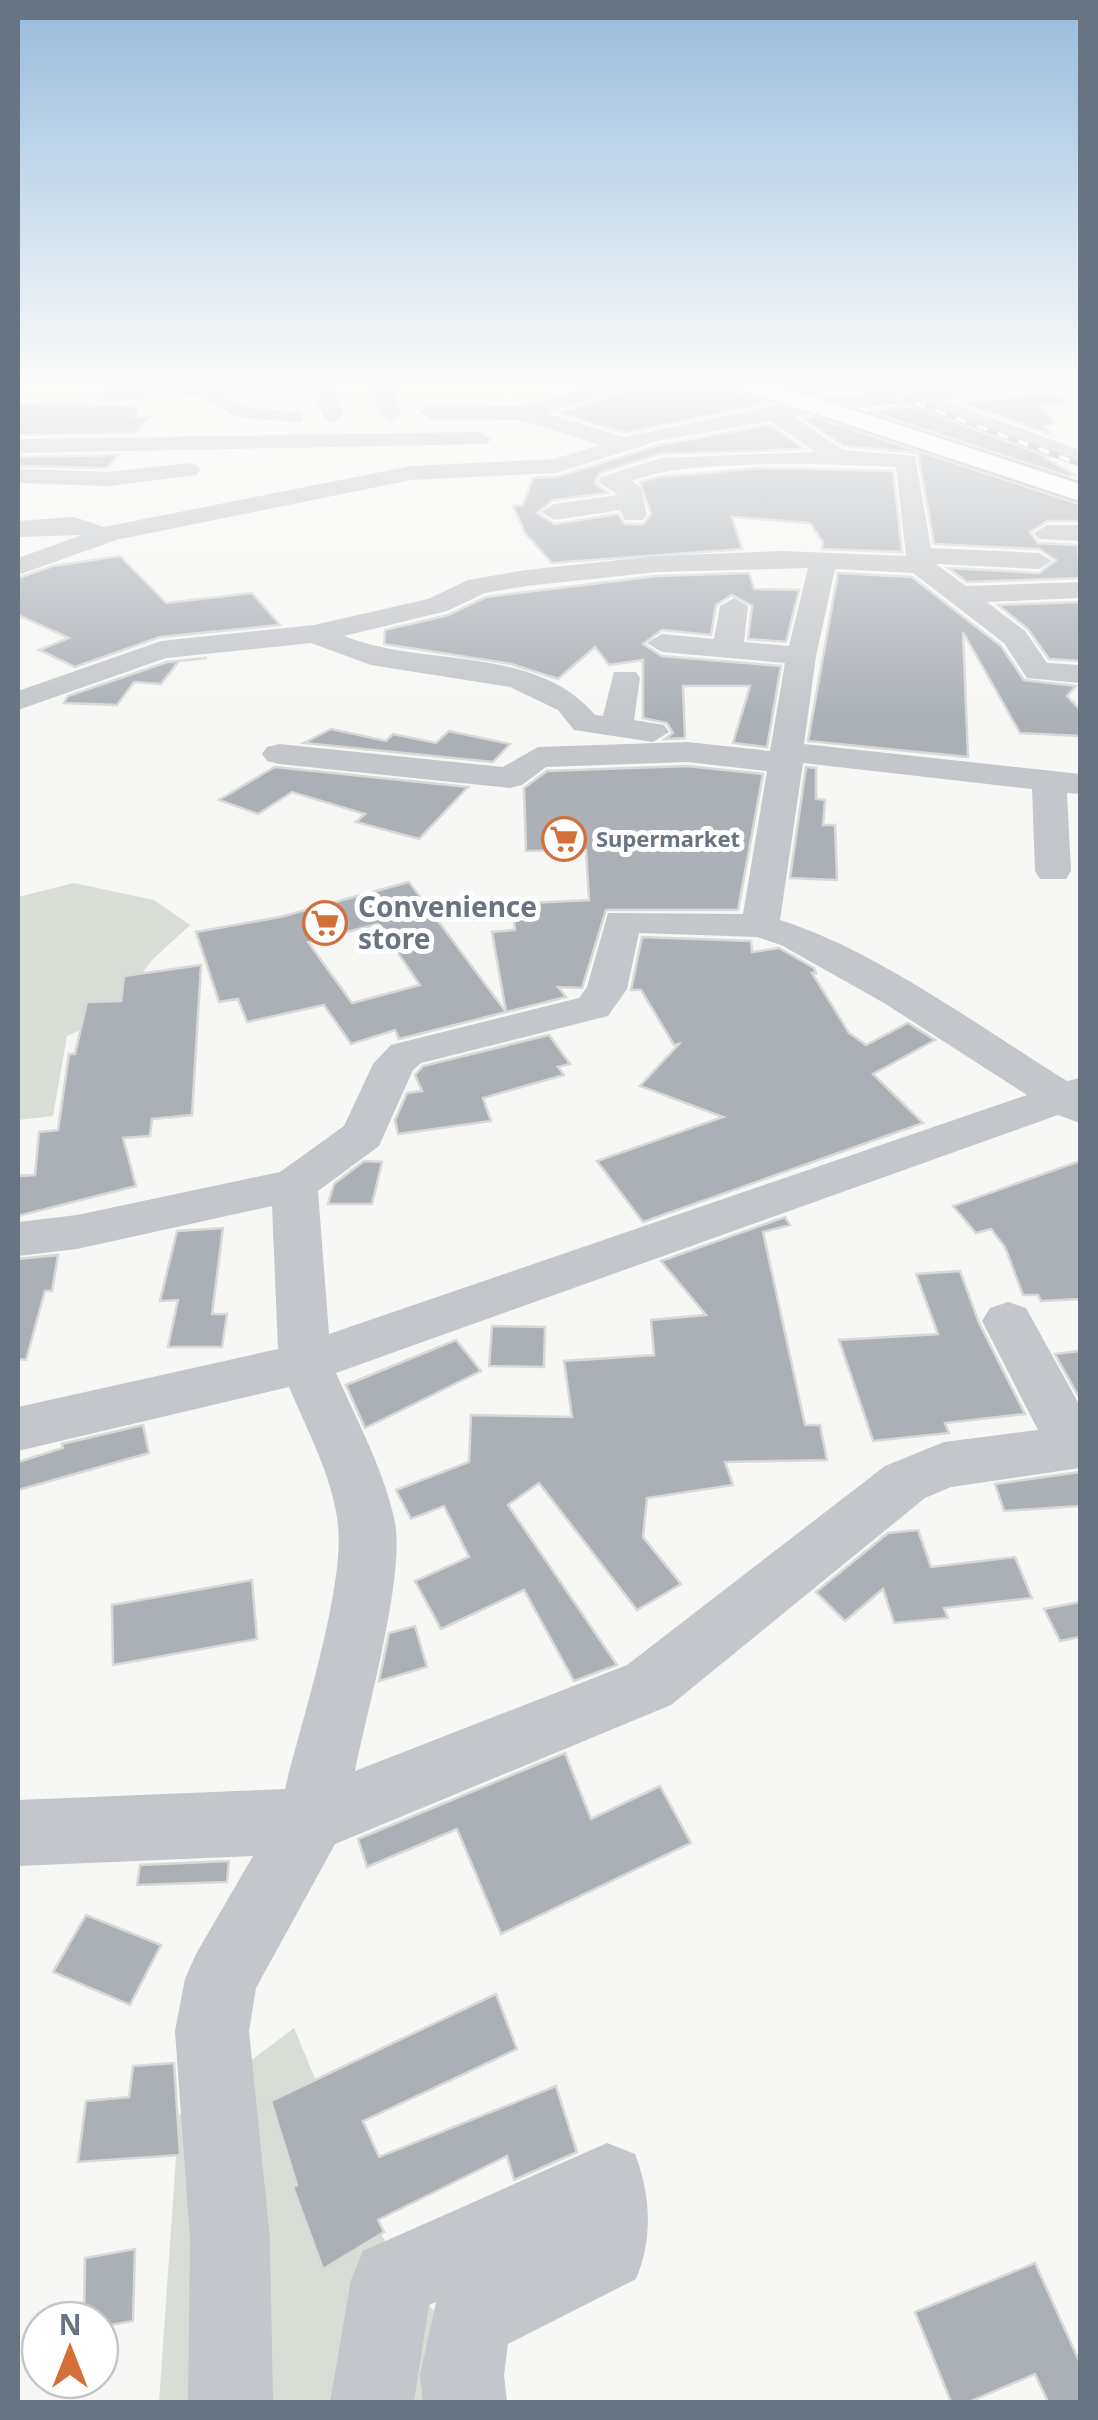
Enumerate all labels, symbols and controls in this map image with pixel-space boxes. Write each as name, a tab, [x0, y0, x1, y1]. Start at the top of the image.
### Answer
supermarket icon: Supermarket	[541, 816, 587, 862]
place label: Supermarket	[596, 823, 740, 853]
place label: Convenience store	[358, 887, 537, 957]
supermarket icon: Convenience store	[302, 900, 348, 946]
north arrow	[20, 2300, 120, 2400]
text: N	[59, 2305, 81, 2343]

